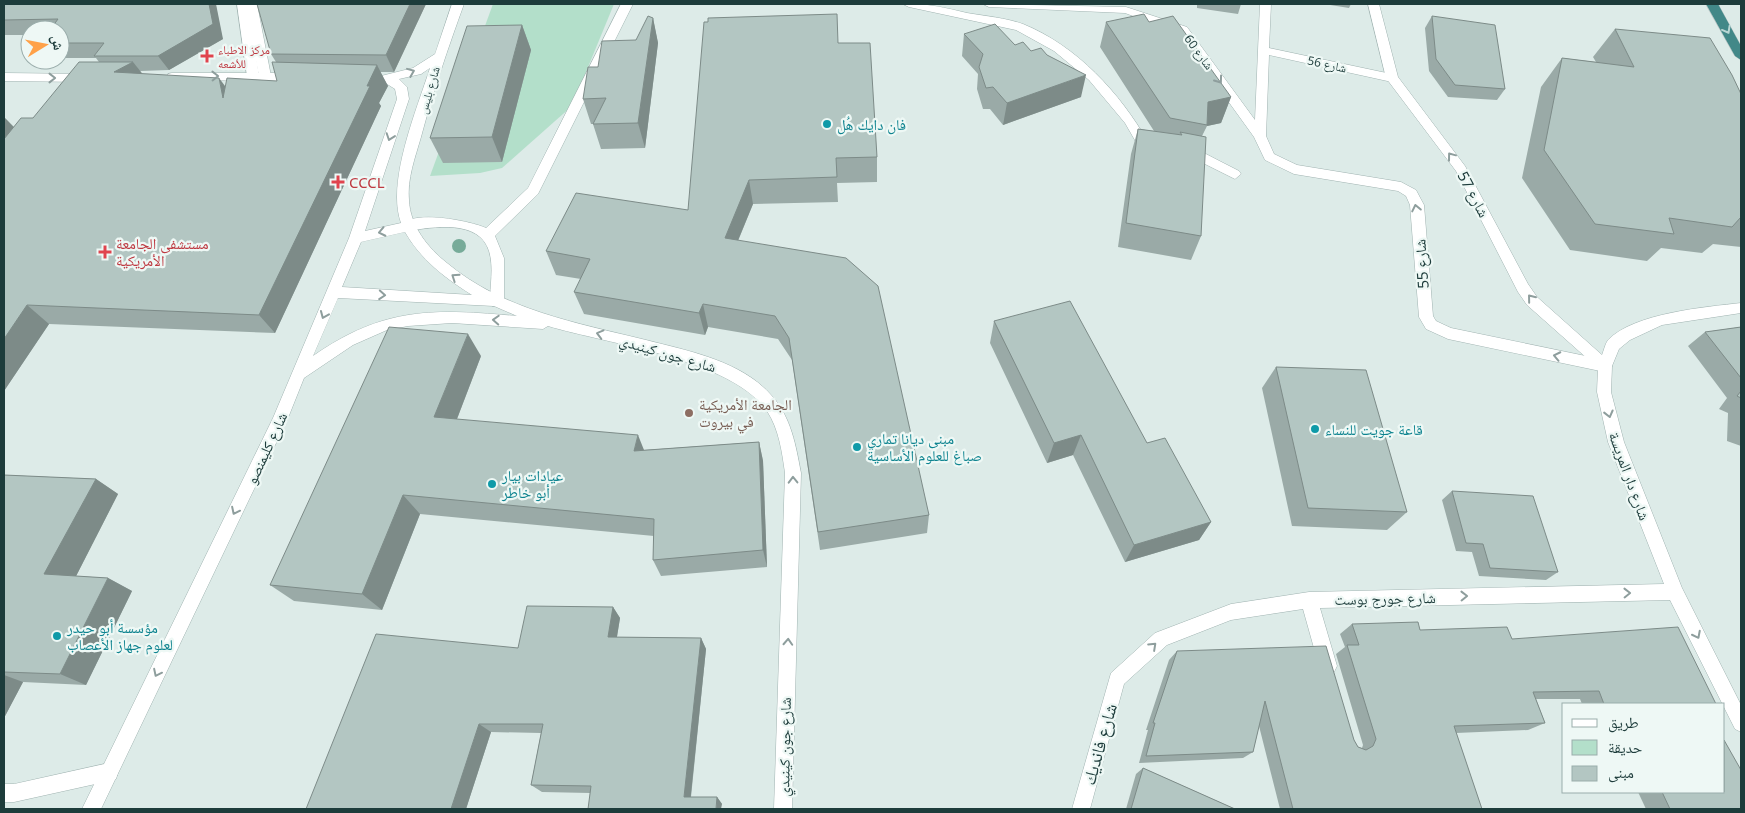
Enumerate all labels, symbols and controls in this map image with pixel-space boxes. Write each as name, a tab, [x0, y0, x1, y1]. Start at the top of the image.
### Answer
north arrow	[20, 20, 70, 70]
one-way arrow	[1720, 25, 1730, 34]
street label: شارع 60	[1180, 31, 1218, 73]
text: ش	[48, 34, 69, 52]
place label: مركز الاطباء للأشعه	[218, 41, 270, 72]
marker: مركز الاطباء للأشعه	[200, 49, 214, 63]
street label: شارع 56	[1306, 52, 1348, 76]
street label: شارع بليس	[414, 64, 444, 116]
one-way arrow	[406, 68, 415, 79]
one-way arrow	[212, 71, 219, 81]
one-way arrow	[49, 72, 57, 83]
one-way arrow	[1213, 74, 1222, 84]
place label: فان دايك هُل	[837, 114, 906, 135]
marker: فان دايك هُل	[821, 118, 833, 130]
one-way arrow	[386, 132, 396, 141]
one-way arrow	[1449, 153, 1457, 162]
street label: شارع 57	[1453, 167, 1495, 221]
place label: CCCL	[349, 172, 385, 192]
marker: CCCL	[331, 175, 345, 189]
one-way arrow	[1411, 204, 1422, 212]
one-way arrow	[378, 226, 386, 237]
place label: مستشفى الجامعة الأمريكية	[116, 233, 209, 270]
street label: شارع 55	[1409, 238, 1434, 289]
marker: مستشفى الجامعة الأمريكية	[98, 245, 112, 259]
one-way arrow	[451, 274, 460, 284]
one-way arrow	[379, 289, 387, 300]
one-way arrow	[1528, 295, 1536, 304]
one-way arrow	[319, 310, 330, 319]
one-way arrow	[491, 315, 499, 326]
one-way arrow	[596, 329, 605, 340]
street label: شارع جون كينيدي	[617, 330, 719, 379]
one-way arrow	[1553, 351, 1562, 362]
place label: الجامعة الأمريكية في بيروت	[699, 394, 792, 434]
marker: الجامعة الأمريكية في بيروت	[683, 407, 695, 419]
street label: شارع كليمنصو	[241, 409, 292, 488]
one-way arrow	[1603, 410, 1614, 419]
place label: قاعة جويت للنساء	[1325, 419, 1423, 439]
marker: قاعة جويت للنساء	[1309, 423, 1321, 435]
place label: مبنى ديانا تماري صباغ للعلوم الأساسية	[867, 428, 982, 466]
street label: شارع دار المريسة	[1604, 429, 1655, 523]
marker: مبنى ديانا تماري صباغ للعلوم الأساسية	[851, 441, 863, 453]
place label: عيادات بيار أبو خاطر	[501, 465, 564, 502]
one-way arrow	[788, 476, 798, 484]
marker: عيادات بيار أبو خاطر	[486, 478, 498, 490]
one-way arrow	[231, 506, 242, 515]
street label: شارع جورج بوست	[1334, 587, 1436, 610]
one-way arrow	[1624, 588, 1631, 598]
one-way arrow	[1461, 591, 1469, 602]
place label: مؤسسة أبو حيدر لعلوم جهاز الأعصاب	[66, 617, 173, 655]
marker: مؤسسة أبو حيدر لعلوم جهاز الأعصاب	[51, 630, 63, 642]
one-way arrow	[1691, 630, 1701, 639]
one-way arrow	[782, 638, 793, 646]
one-way arrow	[1148, 643, 1157, 652]
one-way arrow	[153, 668, 163, 677]
street label: شارع جون كينيدي	[773, 697, 798, 797]
street label: شارع فانديك	[1076, 700, 1122, 788]
legend	[1562, 703, 1725, 793]
text: طريق	[1608, 712, 1639, 733]
text: حديقة	[1608, 737, 1643, 757]
text: مبنى	[1608, 762, 1634, 783]

